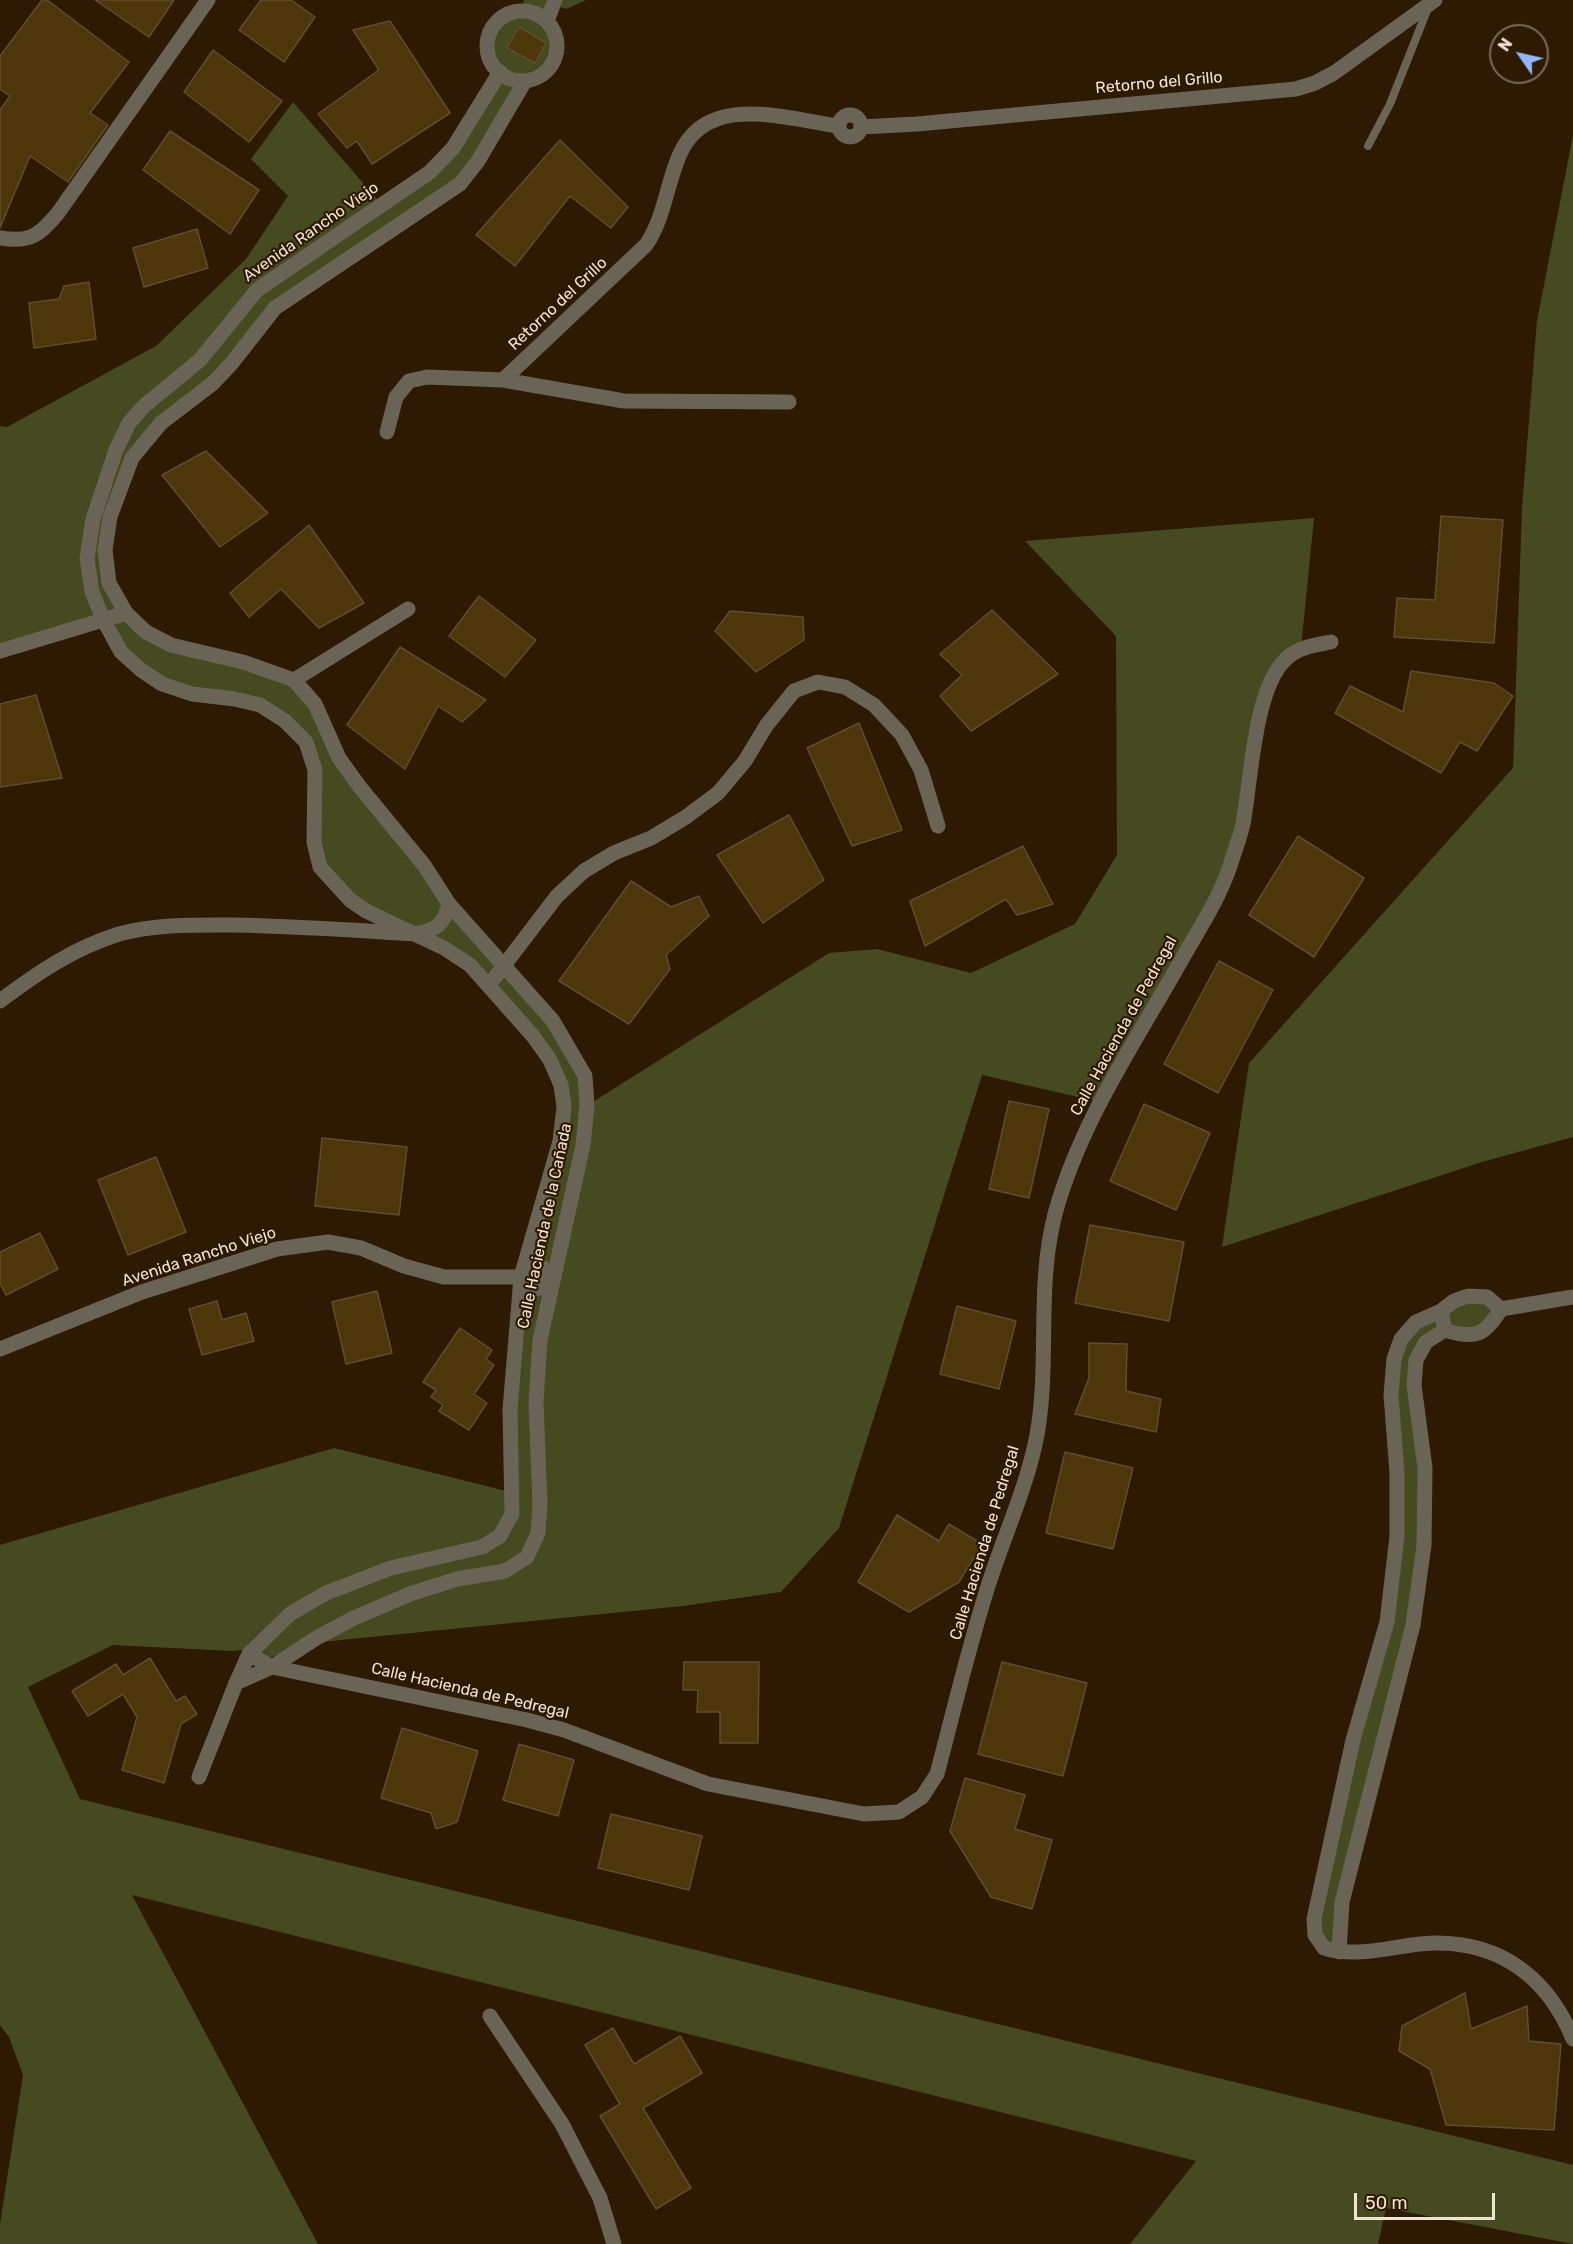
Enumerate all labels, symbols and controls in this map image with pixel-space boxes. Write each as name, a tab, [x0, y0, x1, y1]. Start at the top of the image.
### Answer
north arrow	[1489, 24, 1549, 84]
text: N	[1494, 35, 1516, 55]
street label: Retorno del Grillo	[1095, 68, 1223, 98]
street label: Avenida Rancho Viejo	[240, 178, 382, 286]
street label: Retorno del Grillo	[505, 253, 611, 355]
street label: Calle Hacienda de Pedregal	[1067, 933, 1181, 1119]
street label: Calle Hacienda de la Cañada	[514, 1122, 576, 1330]
street label: Avenida Rancho Viejo	[120, 1223, 278, 1291]
street label: Calle Hacienda de Pedregal	[946, 1443, 1024, 1643]
street label: Calle Hacienda de Pedregal	[369, 1659, 571, 1723]
scale bar	[1357, 2181, 1498, 2219]
text: 50 m	[1365, 2192, 1408, 2214]

